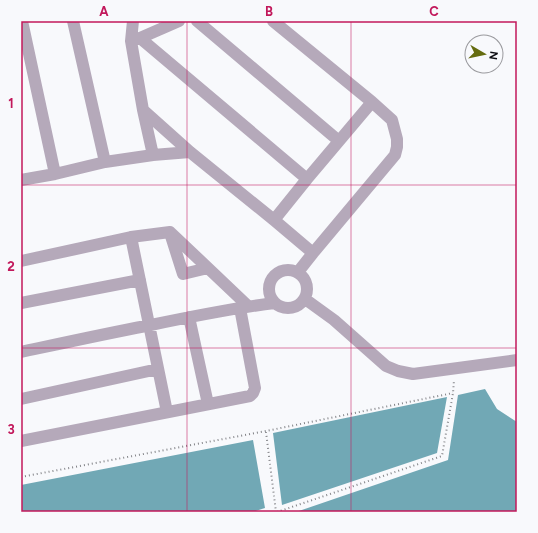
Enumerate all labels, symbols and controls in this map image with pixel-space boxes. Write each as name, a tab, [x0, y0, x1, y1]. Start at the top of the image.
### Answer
text: A	[99, 4, 109, 19]
text: B	[265, 4, 273, 19]
text: C	[429, 4, 439, 19]
north arrow	[464, 34, 504, 74]
text: N	[486, 50, 500, 61]
text: 1	[8, 96, 14, 111]
text: 2	[7, 259, 15, 274]
text: 3	[7, 422, 15, 437]

